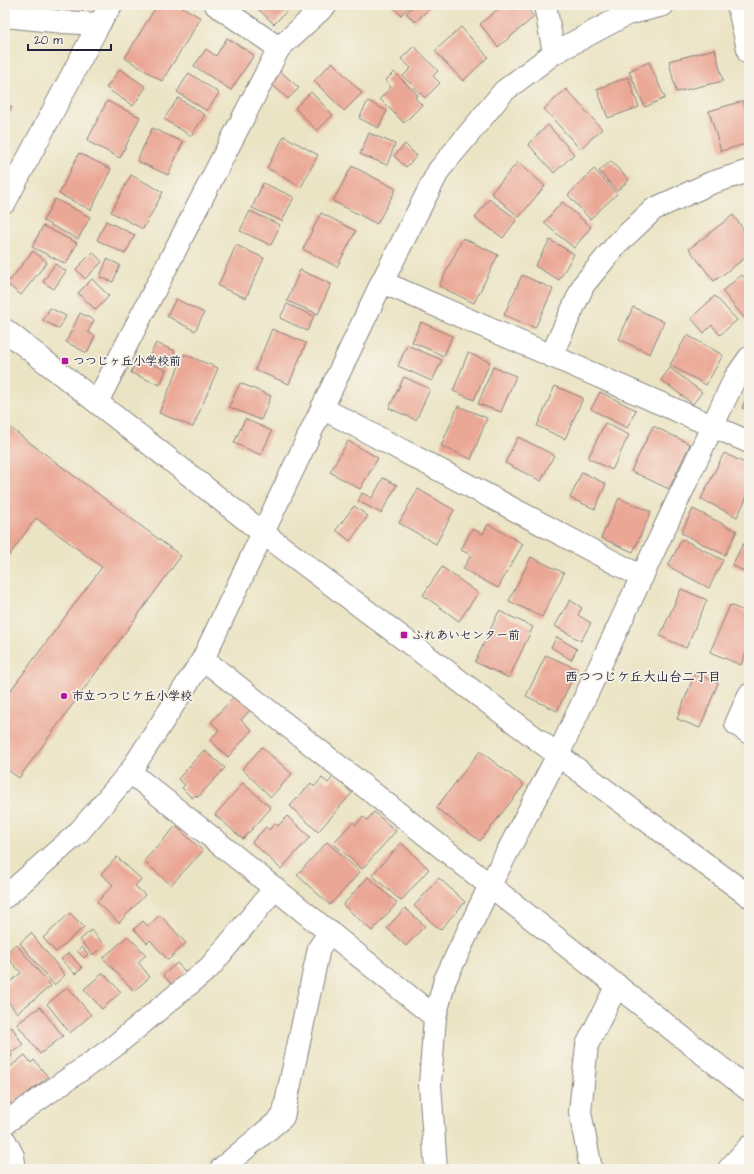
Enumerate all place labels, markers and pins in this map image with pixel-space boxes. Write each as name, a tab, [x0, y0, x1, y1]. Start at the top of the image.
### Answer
place label: つつじヶ丘小学校前	[73, 353, 181, 370]
marker: つつじヶ丘小学校前	[60, 356, 70, 366]
place label: ふれあいセンター前	[412, 627, 520, 644]
marker: ふれあいセンター前	[399, 630, 409, 640]
place label: 市立つつじケ丘小学校	[72, 688, 192, 705]
marker: 市立つつじケ丘小学校	[59, 691, 69, 701]

